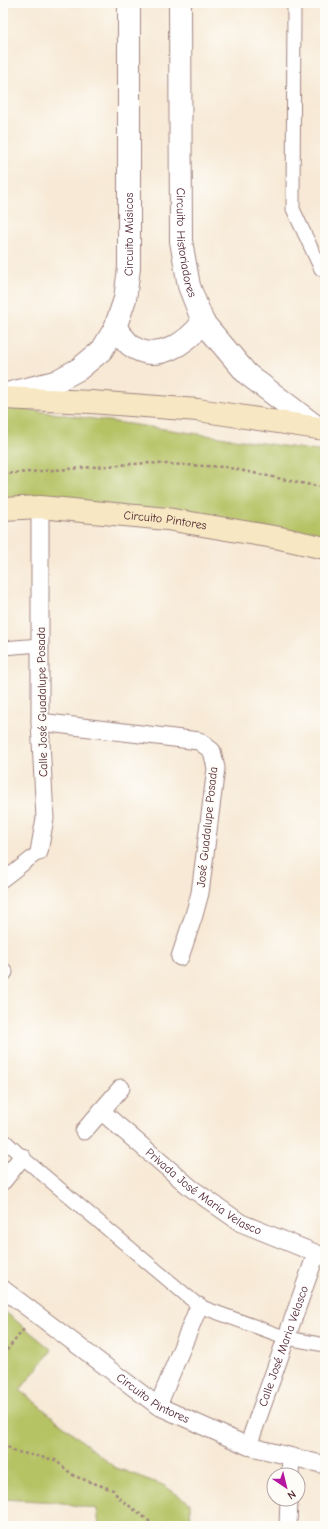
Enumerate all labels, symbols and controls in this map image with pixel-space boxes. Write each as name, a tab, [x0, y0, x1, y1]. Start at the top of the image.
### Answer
street label: Circuito Historiadores	[174, 188, 200, 299]
street label: Circuito Músicos	[121, 192, 136, 277]
street label: Circuito Pintores	[123, 508, 208, 533]
street label: Calle José Guadalupe Posada	[34, 627, 50, 777]
street label: José Guadalupe Posada	[194, 766, 220, 888]
street label: Privada José Maria Velasco	[143, 1145, 264, 1238]
street label: Calle José Maria Velasco	[256, 1284, 311, 1408]
street label: Circuito Pintores	[114, 1370, 192, 1426]
north arrow	[266, 1467, 306, 1507]
text: N	[285, 1487, 298, 1502]

